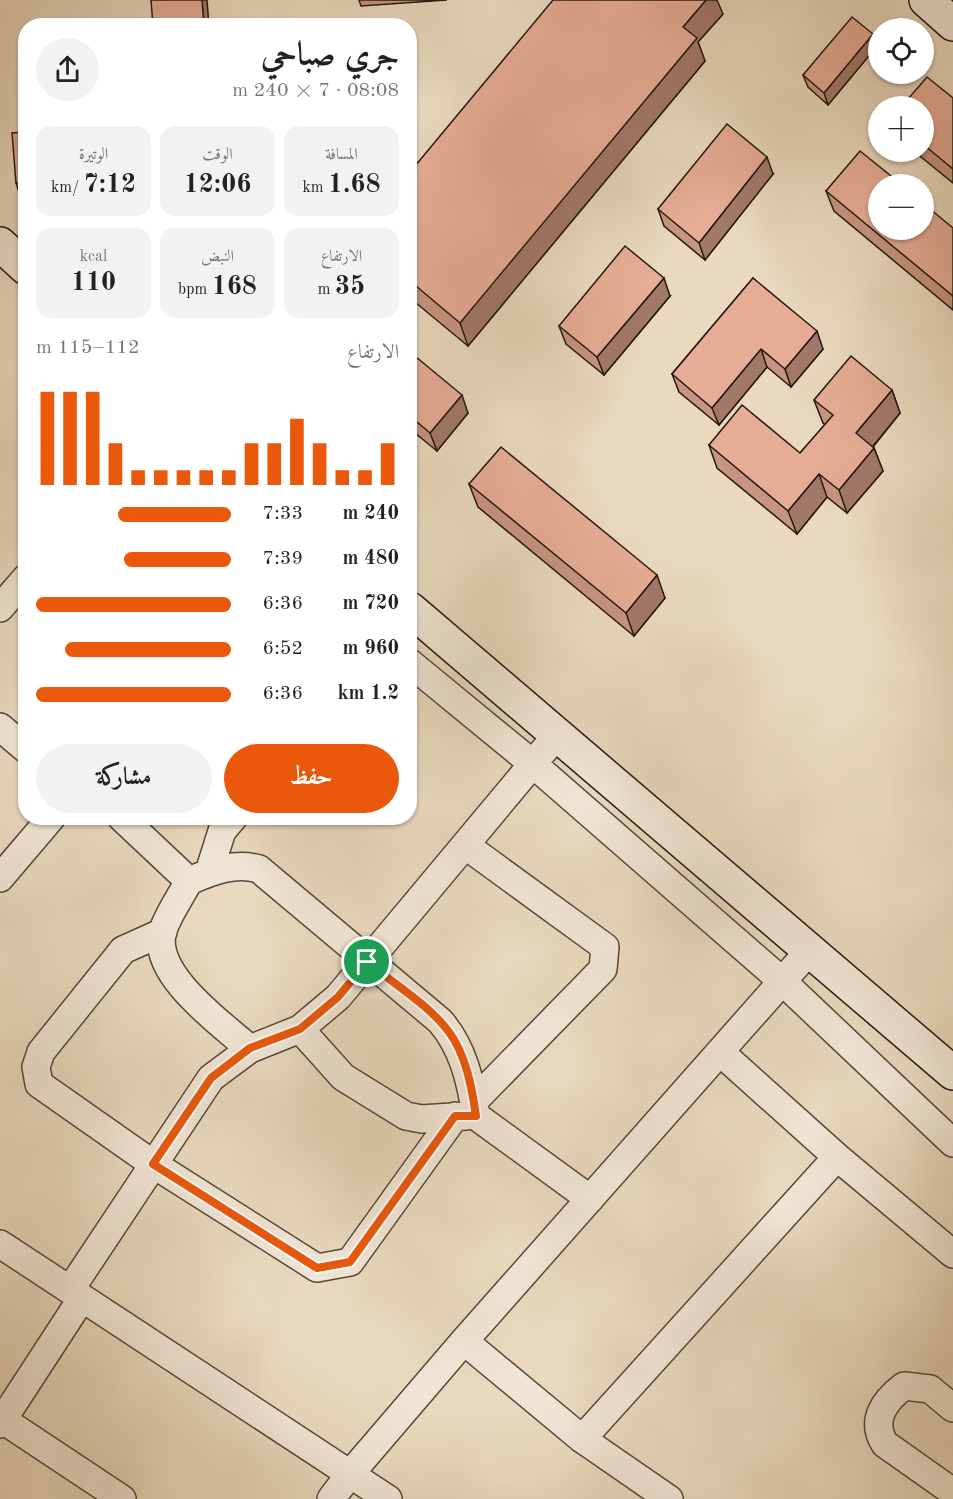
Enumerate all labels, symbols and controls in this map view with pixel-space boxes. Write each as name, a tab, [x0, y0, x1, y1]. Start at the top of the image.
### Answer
map controls	[868, 18, 934, 240]
button: locate	[868, 18, 934, 84]
button: share	[36, 38, 99, 101]
text: جري صباحي	[261, 40, 399, 73]
text: 08:08 · 7 × 240 m	[232, 81, 399, 101]
button: +	[868, 96, 934, 162]
text: الوتيرة	[79, 147, 108, 163]
text: الوقت	[202, 147, 233, 163]
text: المسافة	[325, 147, 358, 163]
text: 7:12	[84, 172, 136, 198]
text: 12:06	[184, 172, 251, 198]
text: 1.68	[328, 172, 381, 198]
button: −	[868, 174, 934, 240]
text: /km	[51, 180, 84, 196]
text: km	[302, 180, 328, 196]
text: kcal	[80, 249, 107, 265]
text: النبض	[201, 249, 234, 265]
text: الارتفاع	[321, 249, 362, 265]
text: 110	[71, 270, 116, 296]
text: 168	[212, 274, 257, 300]
text: 35	[335, 274, 365, 300]
text: bpm	[178, 282, 212, 298]
text: m	[318, 282, 335, 298]
text: 112–115 m	[36, 338, 140, 358]
text: الارتفاع	[347, 343, 399, 363]
text: 7:33	[263, 504, 303, 524]
text: 240 m	[343, 504, 399, 524]
text: 7:39	[263, 549, 303, 569]
text: 480 m	[343, 549, 399, 569]
text: 6:36	[263, 594, 303, 614]
text: 720 m	[343, 594, 399, 614]
text: 6:52	[263, 639, 303, 659]
text: 960 m	[343, 639, 399, 659]
text: 6:36	[263, 684, 303, 704]
text: 1.2 km	[337, 684, 399, 704]
button: مشاركة	[36, 744, 212, 813]
button: حفظ	[224, 744, 399, 813]
pin	[341, 936, 392, 987]
icon: arrive	[350, 945, 383, 978]

